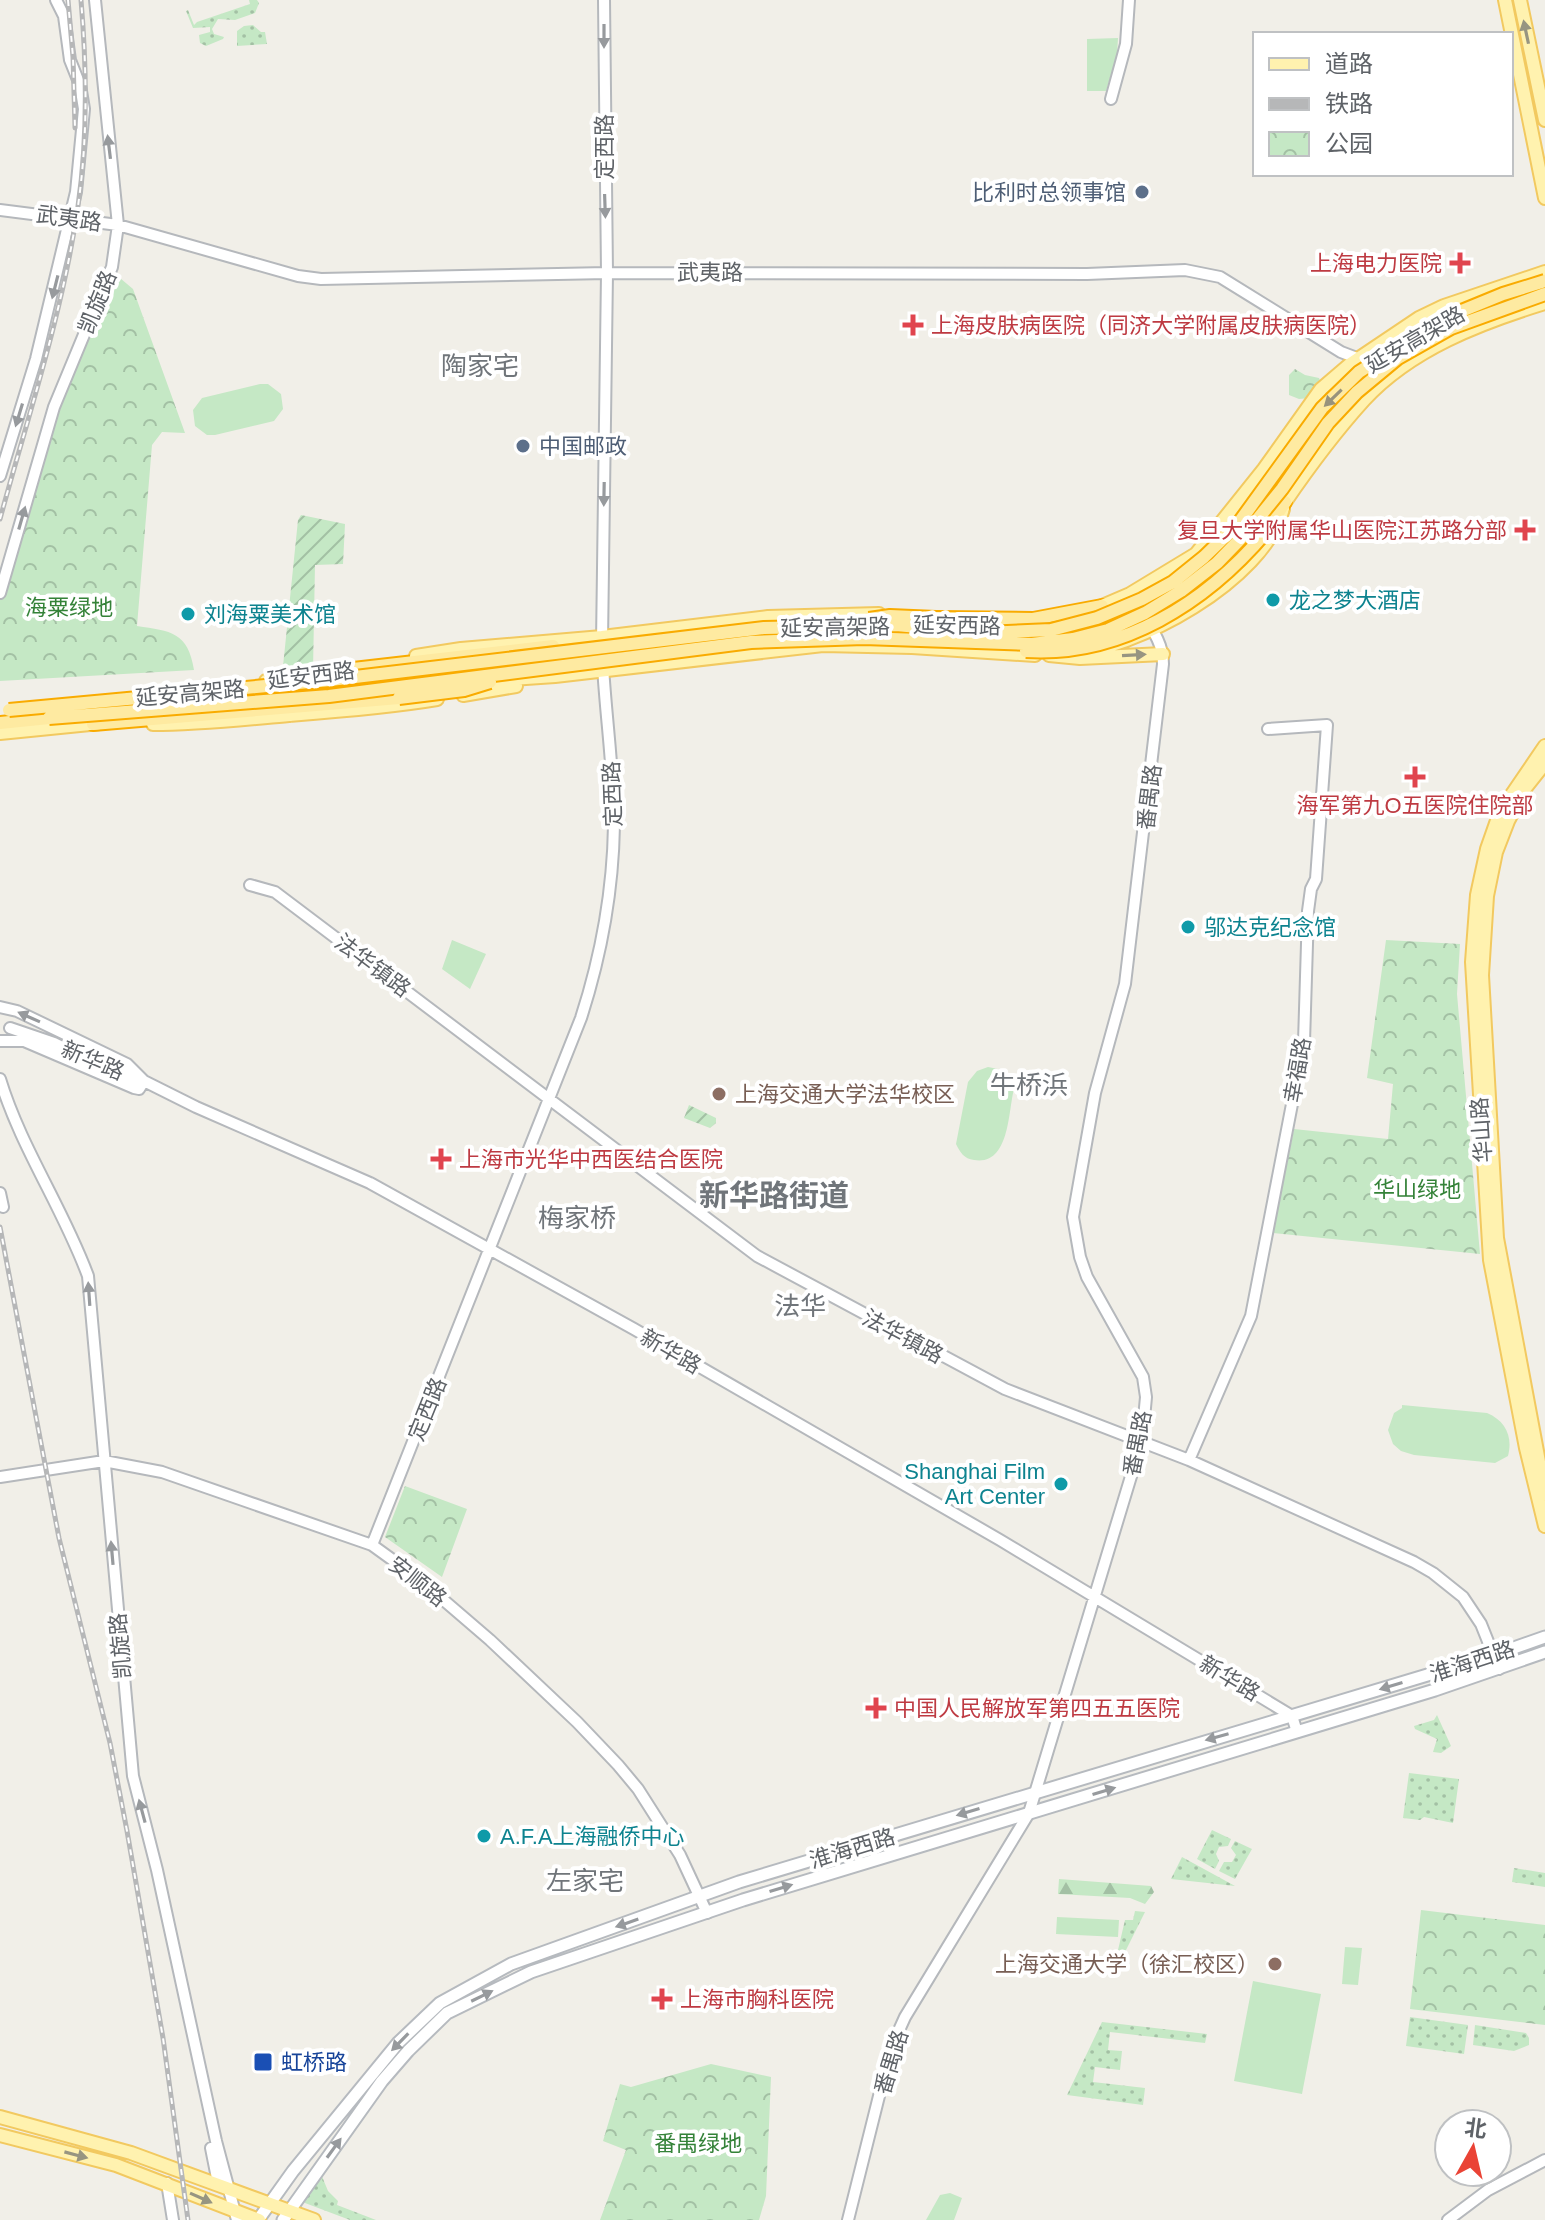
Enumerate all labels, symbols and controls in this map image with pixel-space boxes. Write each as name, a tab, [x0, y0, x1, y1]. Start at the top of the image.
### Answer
one-way arrow	[1519, 20, 1532, 45]
one-way arrow	[598, 24, 610, 49]
legend	[1253, 32, 1513, 176]
text: 道路	[1325, 50, 1373, 77]
text: 铁路	[1325, 90, 1373, 117]
street label: 定西路	[592, 114, 617, 180]
text: 公园	[1325, 130, 1373, 157]
one-way arrow	[102, 134, 115, 159]
place label: 比利时总领事馆	[972, 180, 1126, 205]
marker: 比利时总领事馆	[1133, 183, 1151, 201]
one-way arrow	[598, 194, 611, 219]
street label: 武夷路	[35, 202, 103, 235]
place label: 上海电力医院	[1310, 251, 1442, 276]
marker: 上海电力医院	[1449, 252, 1471, 274]
street label: 武夷路	[677, 260, 743, 285]
street label: 凯旋路	[74, 267, 121, 337]
one-way arrow	[49, 274, 61, 299]
street label: 延安高架路	[1361, 301, 1469, 378]
place label: 上海皮肤病医院（同济大学附属皮肤病医院）	[931, 313, 1371, 338]
marker: 上海皮肤病医院（同济大学附属皮肤病医院）	[902, 314, 924, 336]
district label: 陶家宅	[441, 351, 519, 381]
one-way arrow	[1324, 389, 1343, 407]
one-way arrow	[12, 404, 25, 428]
place label: 中国邮政	[539, 434, 627, 459]
marker: 中国邮政	[514, 437, 532, 455]
one-way arrow	[598, 482, 611, 507]
one-way arrow	[16, 506, 29, 530]
place label: 复旦大学附属华山医院江苏路分部	[1177, 518, 1507, 543]
marker: 复旦大学附属华山医院江苏路分部	[1514, 519, 1536, 541]
place label: 龙之梦大酒店	[1289, 588, 1421, 613]
marker: 龙之梦大酒店	[1264, 591, 1282, 609]
park label: 海粟绿地	[25, 595, 113, 620]
place label: 刘海粟美术馆	[204, 602, 336, 627]
marker: 刘海粟美术馆	[179, 605, 197, 623]
street label: 延安西路	[913, 612, 1001, 639]
street label: 延安高架路	[780, 614, 890, 641]
one-way arrow	[1122, 648, 1147, 661]
street label: 延安西路	[266, 658, 356, 693]
street label: 延安高架路	[134, 676, 246, 711]
street label: 定西路	[599, 761, 626, 827]
street label: 番禺路	[1133, 763, 1166, 831]
marker: 海军第九O五医院住院部	[1404, 766, 1426, 788]
place label: 海军第九O五医院住院部	[1296, 793, 1534, 818]
place label: 邬达克纪念馆	[1204, 915, 1336, 940]
marker: 邬达克纪念馆	[1179, 918, 1197, 936]
street label: 法华镇路	[330, 929, 415, 1002]
one-way arrow	[17, 1010, 40, 1024]
street label: 幸福路	[1279, 1035, 1316, 1105]
street label: 新华路	[58, 1036, 128, 1085]
district label: 牛桥浜	[990, 1070, 1068, 1100]
place label: 上海交通大学法华校区	[735, 1082, 955, 1107]
marker: 上海交通大学法华校区	[710, 1085, 728, 1103]
street label: 华山路	[1467, 1096, 1496, 1164]
place label: 上海市光华中西医结合医院	[459, 1147, 723, 1172]
marker: 上海市光华中西医结合医院	[430, 1148, 452, 1170]
park label: 华山绿地	[1373, 1177, 1461, 1202]
district label: 新华路街道	[699, 1179, 849, 1212]
district label: 梅家桥	[538, 1203, 616, 1233]
one-way arrow	[82, 1281, 95, 1306]
district label: 法华	[774, 1291, 826, 1321]
street label: 法华镇路	[858, 1305, 947, 1368]
street label: 新华路	[636, 1324, 706, 1379]
street label: 定西路	[404, 1374, 451, 1444]
street label: 番禺路	[1119, 1408, 1156, 1478]
place label: Shanghai Film Art Center	[904, 1459, 1045, 1509]
marker: Shanghai Film Art Center	[1052, 1475, 1070, 1493]
one-way arrow	[105, 1540, 118, 1565]
street label: 安顺路	[384, 1551, 451, 1612]
street label: 凯旋路	[105, 1612, 136, 1680]
street label: 淮海西路	[1426, 1636, 1518, 1687]
street label: 新华路	[1195, 1651, 1264, 1706]
one-way arrow	[1378, 1680, 1402, 1693]
place label: 中国人民解放军第四五五医院	[894, 1696, 1180, 1721]
marker: 中国人民解放军第四五五医院	[865, 1697, 887, 1719]
one-way arrow	[1205, 1731, 1229, 1744]
one-way arrow	[1093, 1784, 1117, 1797]
one-way arrow	[135, 1798, 148, 1822]
one-way arrow	[956, 1806, 980, 1819]
place label: A.F.A上海融侨中心	[500, 1824, 685, 1849]
street label: 淮海西路	[806, 1824, 898, 1873]
marker: A.F.A上海融侨中心	[475, 1827, 493, 1845]
district label: 左家宅	[546, 1866, 624, 1896]
one-way arrow	[769, 1881, 793, 1894]
one-way arrow	[615, 1917, 639, 1929]
place label: 上海交通大学（徐汇校区）	[995, 1952, 1259, 1977]
marker: 上海交通大学（徐汇校区）	[1266, 1955, 1284, 1973]
place label: 上海市胸科医院	[680, 1987, 834, 2012]
marker: 上海市胸科医院	[651, 1988, 673, 2010]
one-way arrow	[471, 1989, 494, 2003]
street label: 番禺路	[870, 2027, 913, 2097]
one-way arrow	[392, 2032, 410, 2051]
place label: 虹桥路	[281, 2050, 347, 2075]
marker: 虹桥路	[252, 2051, 274, 2073]
north arrow	[1433, 2108, 1513, 2188]
text: 北	[1463, 2115, 1488, 2143]
park label: 番禺绿地	[654, 2131, 742, 2156]
one-way arrow	[325, 2137, 341, 2158]
one-way arrow	[63, 2149, 88, 2161]
one-way arrow	[190, 2191, 213, 2204]

